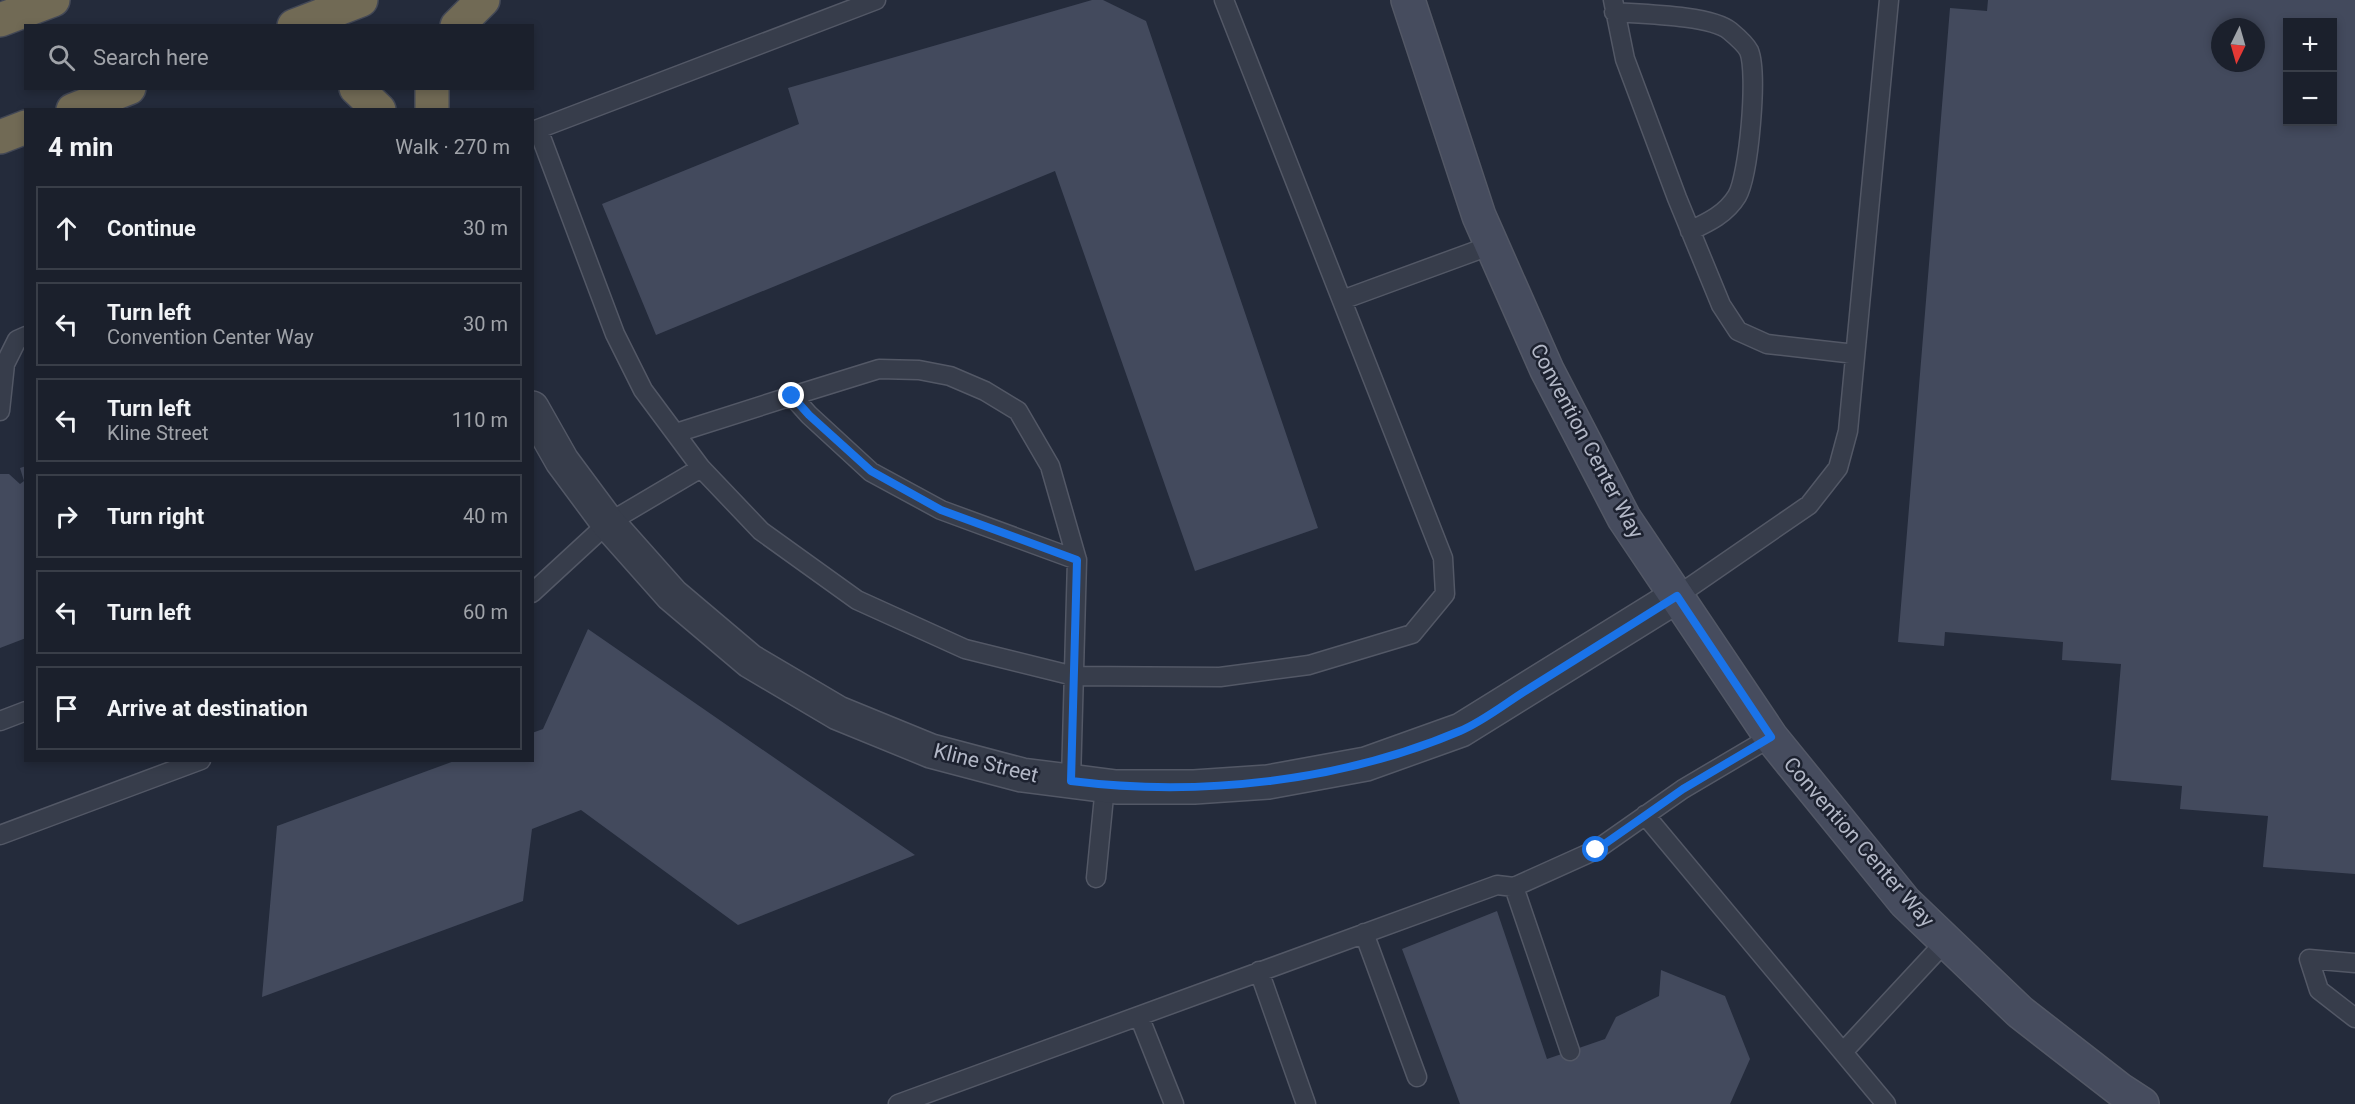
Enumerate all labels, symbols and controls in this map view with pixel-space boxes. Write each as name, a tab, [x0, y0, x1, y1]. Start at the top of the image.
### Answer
north arrow	[2211, 18, 2265, 72]
map controls	[2283, 18, 2337, 126]
button: +	[2283, 18, 2337, 72]
search box	[24, 24, 534, 90]
icon: search	[45, 41, 78, 74]
text: Search here	[93, 45, 209, 70]
button: −	[2283, 72, 2337, 126]
text: 4 min	[48, 132, 113, 162]
text: Walk · 270 m	[395, 135, 510, 159]
icon: ahead	[50, 212, 83, 245]
text: Continue	[107, 216, 196, 241]
text: 30 m	[463, 216, 508, 240]
text: Turn left	[107, 300, 191, 325]
icon: left	[50, 308, 83, 341]
text: 30 m	[463, 312, 508, 336]
text: Convention Center Way	[107, 325, 314, 349]
street label: Convention Center Way	[1525, 340, 1649, 542]
route end	[778, 382, 804, 408]
text: Turn left	[107, 396, 191, 421]
icon: left	[50, 404, 83, 437]
text: 110 m	[452, 408, 508, 432]
text: Kline Street	[107, 421, 209, 445]
icon: right	[50, 500, 83, 533]
text: Turn right	[107, 504, 204, 529]
text: 40 m	[463, 504, 508, 528]
icon: left	[50, 596, 83, 629]
text: Turn left	[107, 600, 191, 625]
text: 60 m	[463, 600, 508, 624]
icon: arrive	[50, 692, 83, 725]
text: Arrive at destination	[107, 696, 308, 721]
street label: Kline Street	[931, 738, 1041, 788]
street label: Convention Center Way	[1779, 752, 1939, 932]
route start	[1582, 836, 1608, 862]

